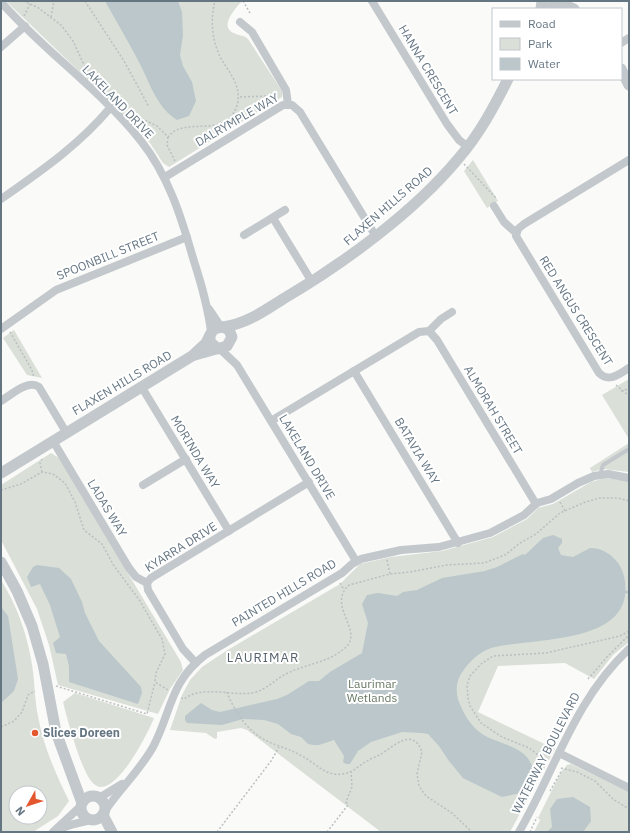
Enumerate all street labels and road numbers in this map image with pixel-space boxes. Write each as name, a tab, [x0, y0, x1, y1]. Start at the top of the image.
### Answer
street label: HANNA CRESCENT	[396, 22, 461, 118]
street label: LAKELAND DRIVE	[79, 62, 157, 142]
street label: DALRYMPLE WAY	[192, 90, 281, 149]
street label: FLAXEN HILLS ROAD	[340, 163, 435, 248]
street label: SPOONBILL STREET	[54, 228, 161, 283]
street label: RED ANGUS CRESCENT	[536, 253, 616, 369]
street label: FLAXEN HILLS ROAD	[69, 347, 174, 418]
street label: ALMORAH STREET	[461, 363, 526, 457]
street label: LAKELAND DRIVE	[276, 411, 339, 502]
street label: MORINDA WAY	[168, 413, 223, 491]
street label: BATAVIA WAY	[392, 415, 443, 487]
street label: LADAS WAY	[84, 476, 130, 539]
street label: KYARRA DRIVE	[142, 518, 220, 575]
street label: PAINTED HILLS ROAD	[229, 555, 339, 630]
street label: WATERWAY BOULEVARD	[508, 690, 583, 816]

